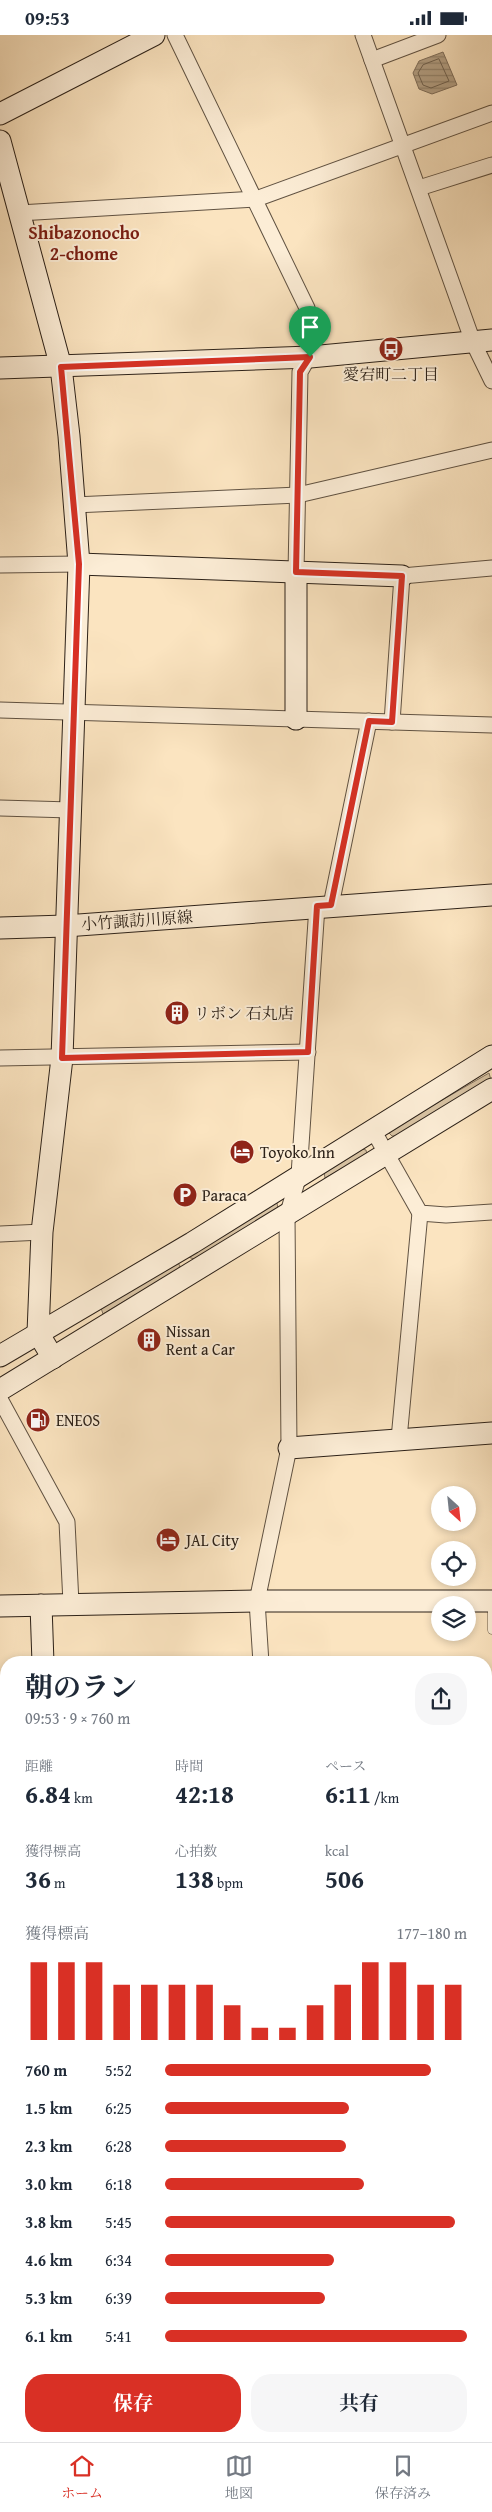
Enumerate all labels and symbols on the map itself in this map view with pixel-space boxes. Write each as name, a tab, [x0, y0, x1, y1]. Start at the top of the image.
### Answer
district label: Shibazonocho 2-chome	[28, 219, 140, 267]
pin	[289, 306, 331, 357]
bus stop icon: 愛宕町二丁目	[378, 336, 404, 362]
place label: 愛宕町二丁目	[343, 362, 439, 386]
street label: 小竹諏訪川原線	[80, 904, 194, 936]
building icon: リボン 石丸店	[164, 1000, 190, 1026]
place label: リボン 石丸店	[194, 1001, 294, 1025]
hotel icon: Toyoko Inn	[229, 1139, 255, 1165]
place label: Toyoko Inn	[260, 1140, 335, 1164]
parking icon: Paraca	[172, 1182, 198, 1208]
place label: Paraca	[202, 1183, 247, 1207]
place label: Nissan Rent a Car	[166, 1319, 235, 1361]
building icon: Nissan Rent a Car	[136, 1327, 162, 1353]
fuel station icon: ENEOS	[25, 1407, 51, 1433]
place label: ENEOS	[56, 1408, 100, 1432]
north arrow	[431, 1486, 476, 1531]
hotel icon: JAL City	[155, 1527, 181, 1553]
place label: JAL City	[184, 1528, 239, 1552]

